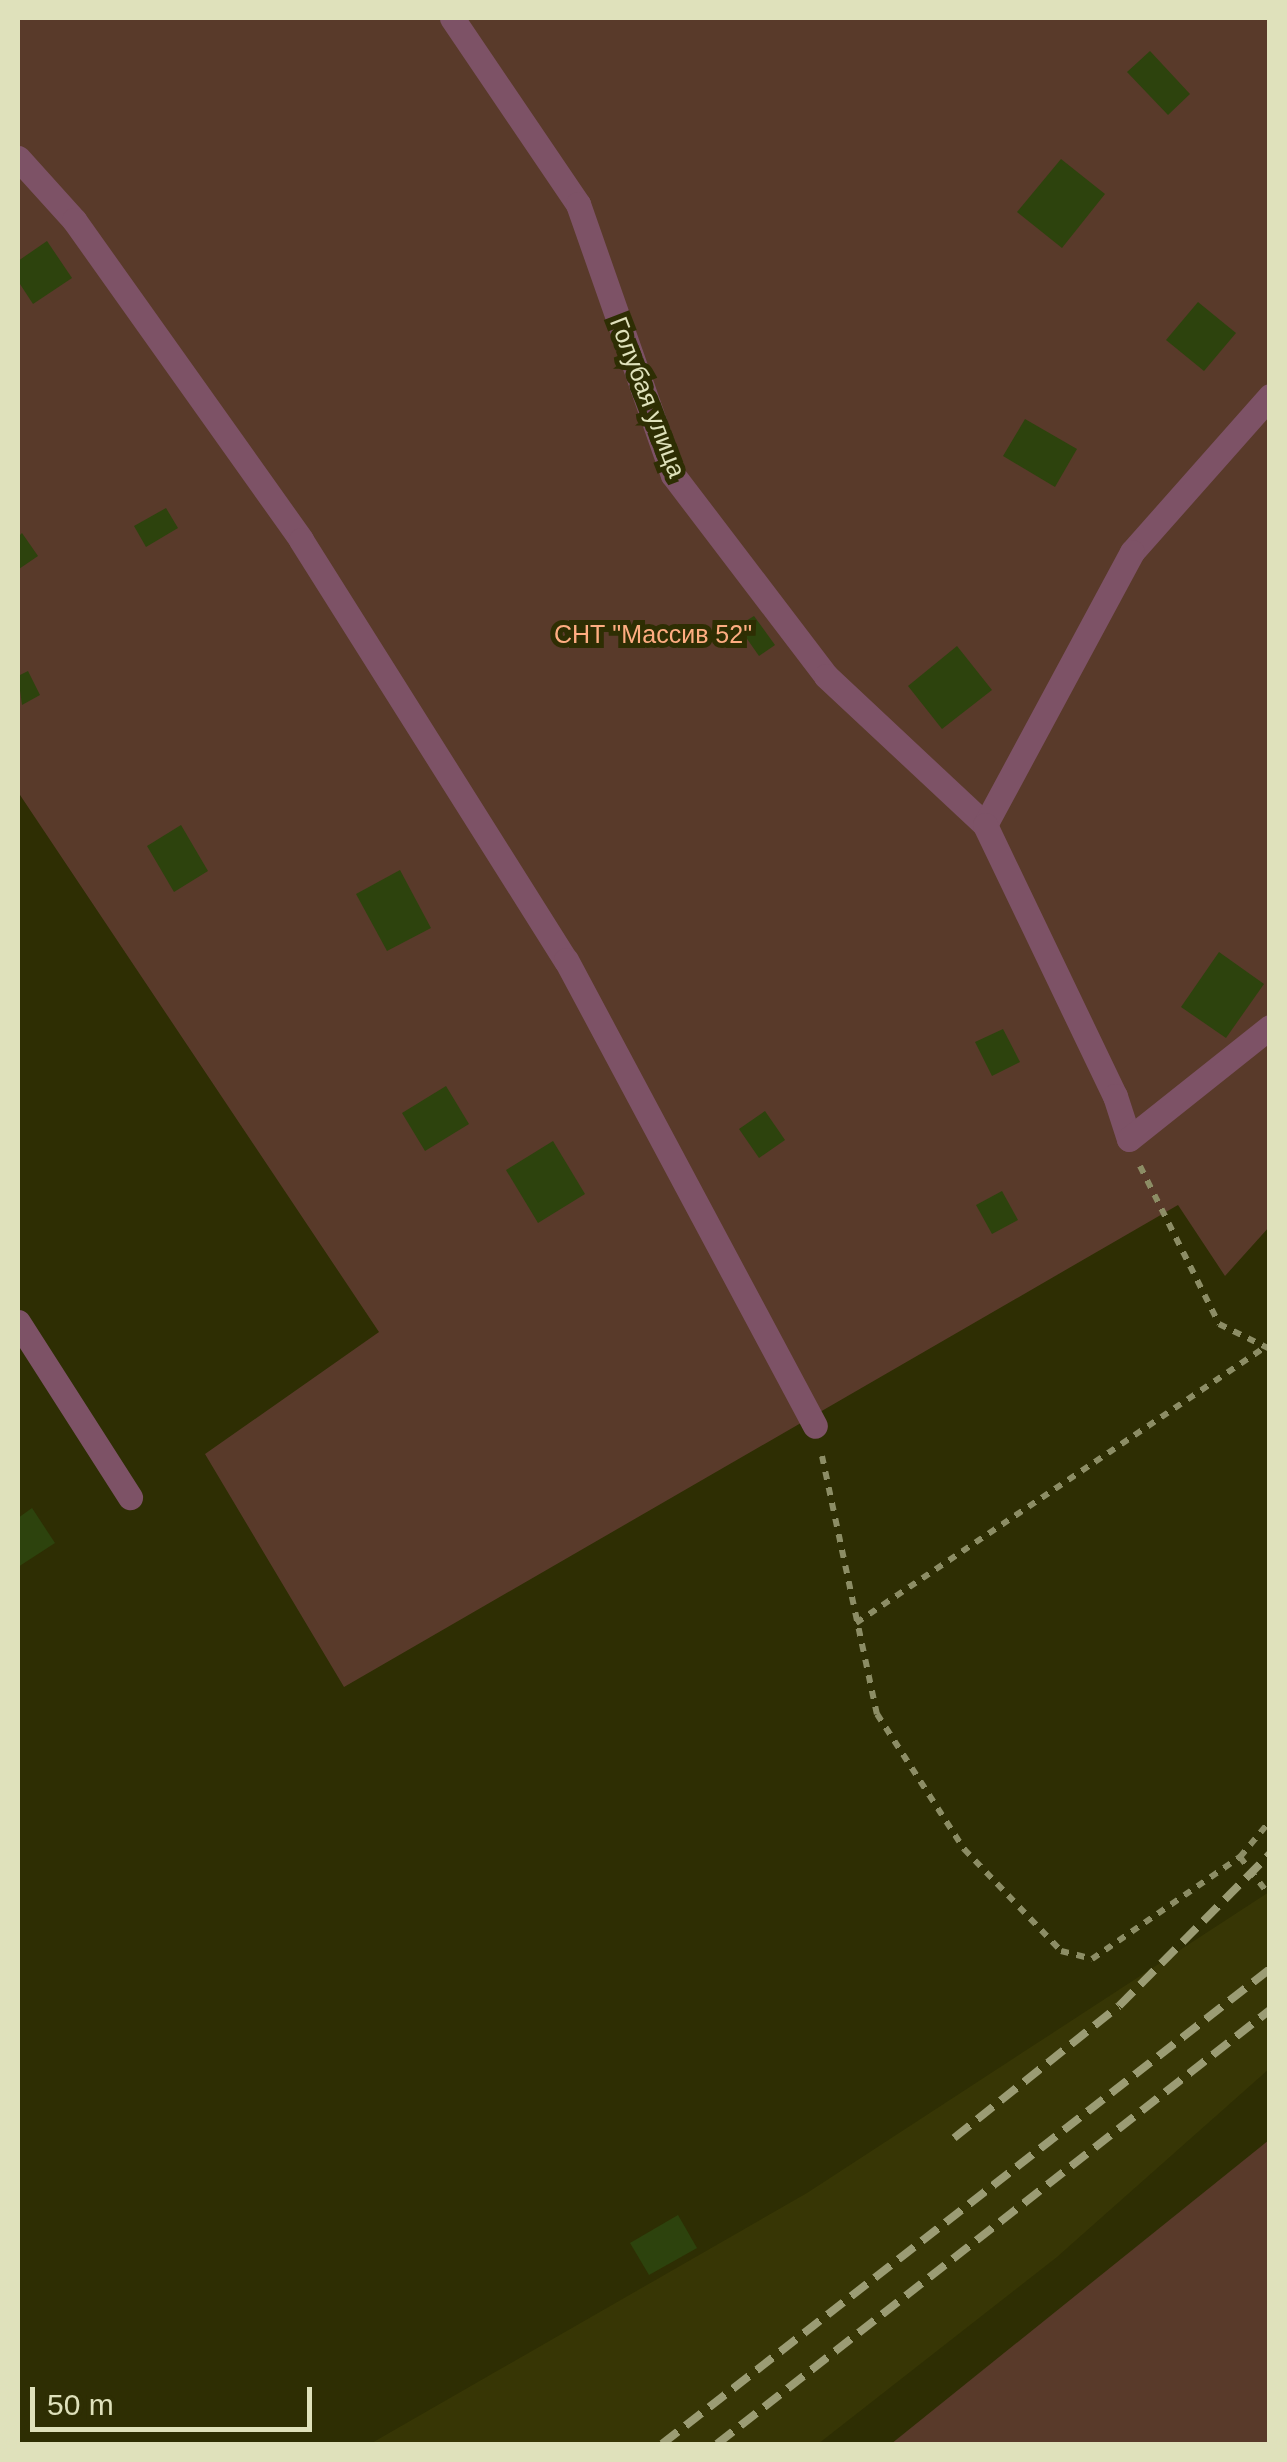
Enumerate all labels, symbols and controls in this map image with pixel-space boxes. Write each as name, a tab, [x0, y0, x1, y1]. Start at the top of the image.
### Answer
street label: Голубая улица	[604, 313, 692, 481]
park label: СНТ "Массив 52"	[554, 619, 752, 649]
scale bar	[35, 2367, 318, 2429]
text: 50 m	[47, 2388, 114, 2421]

